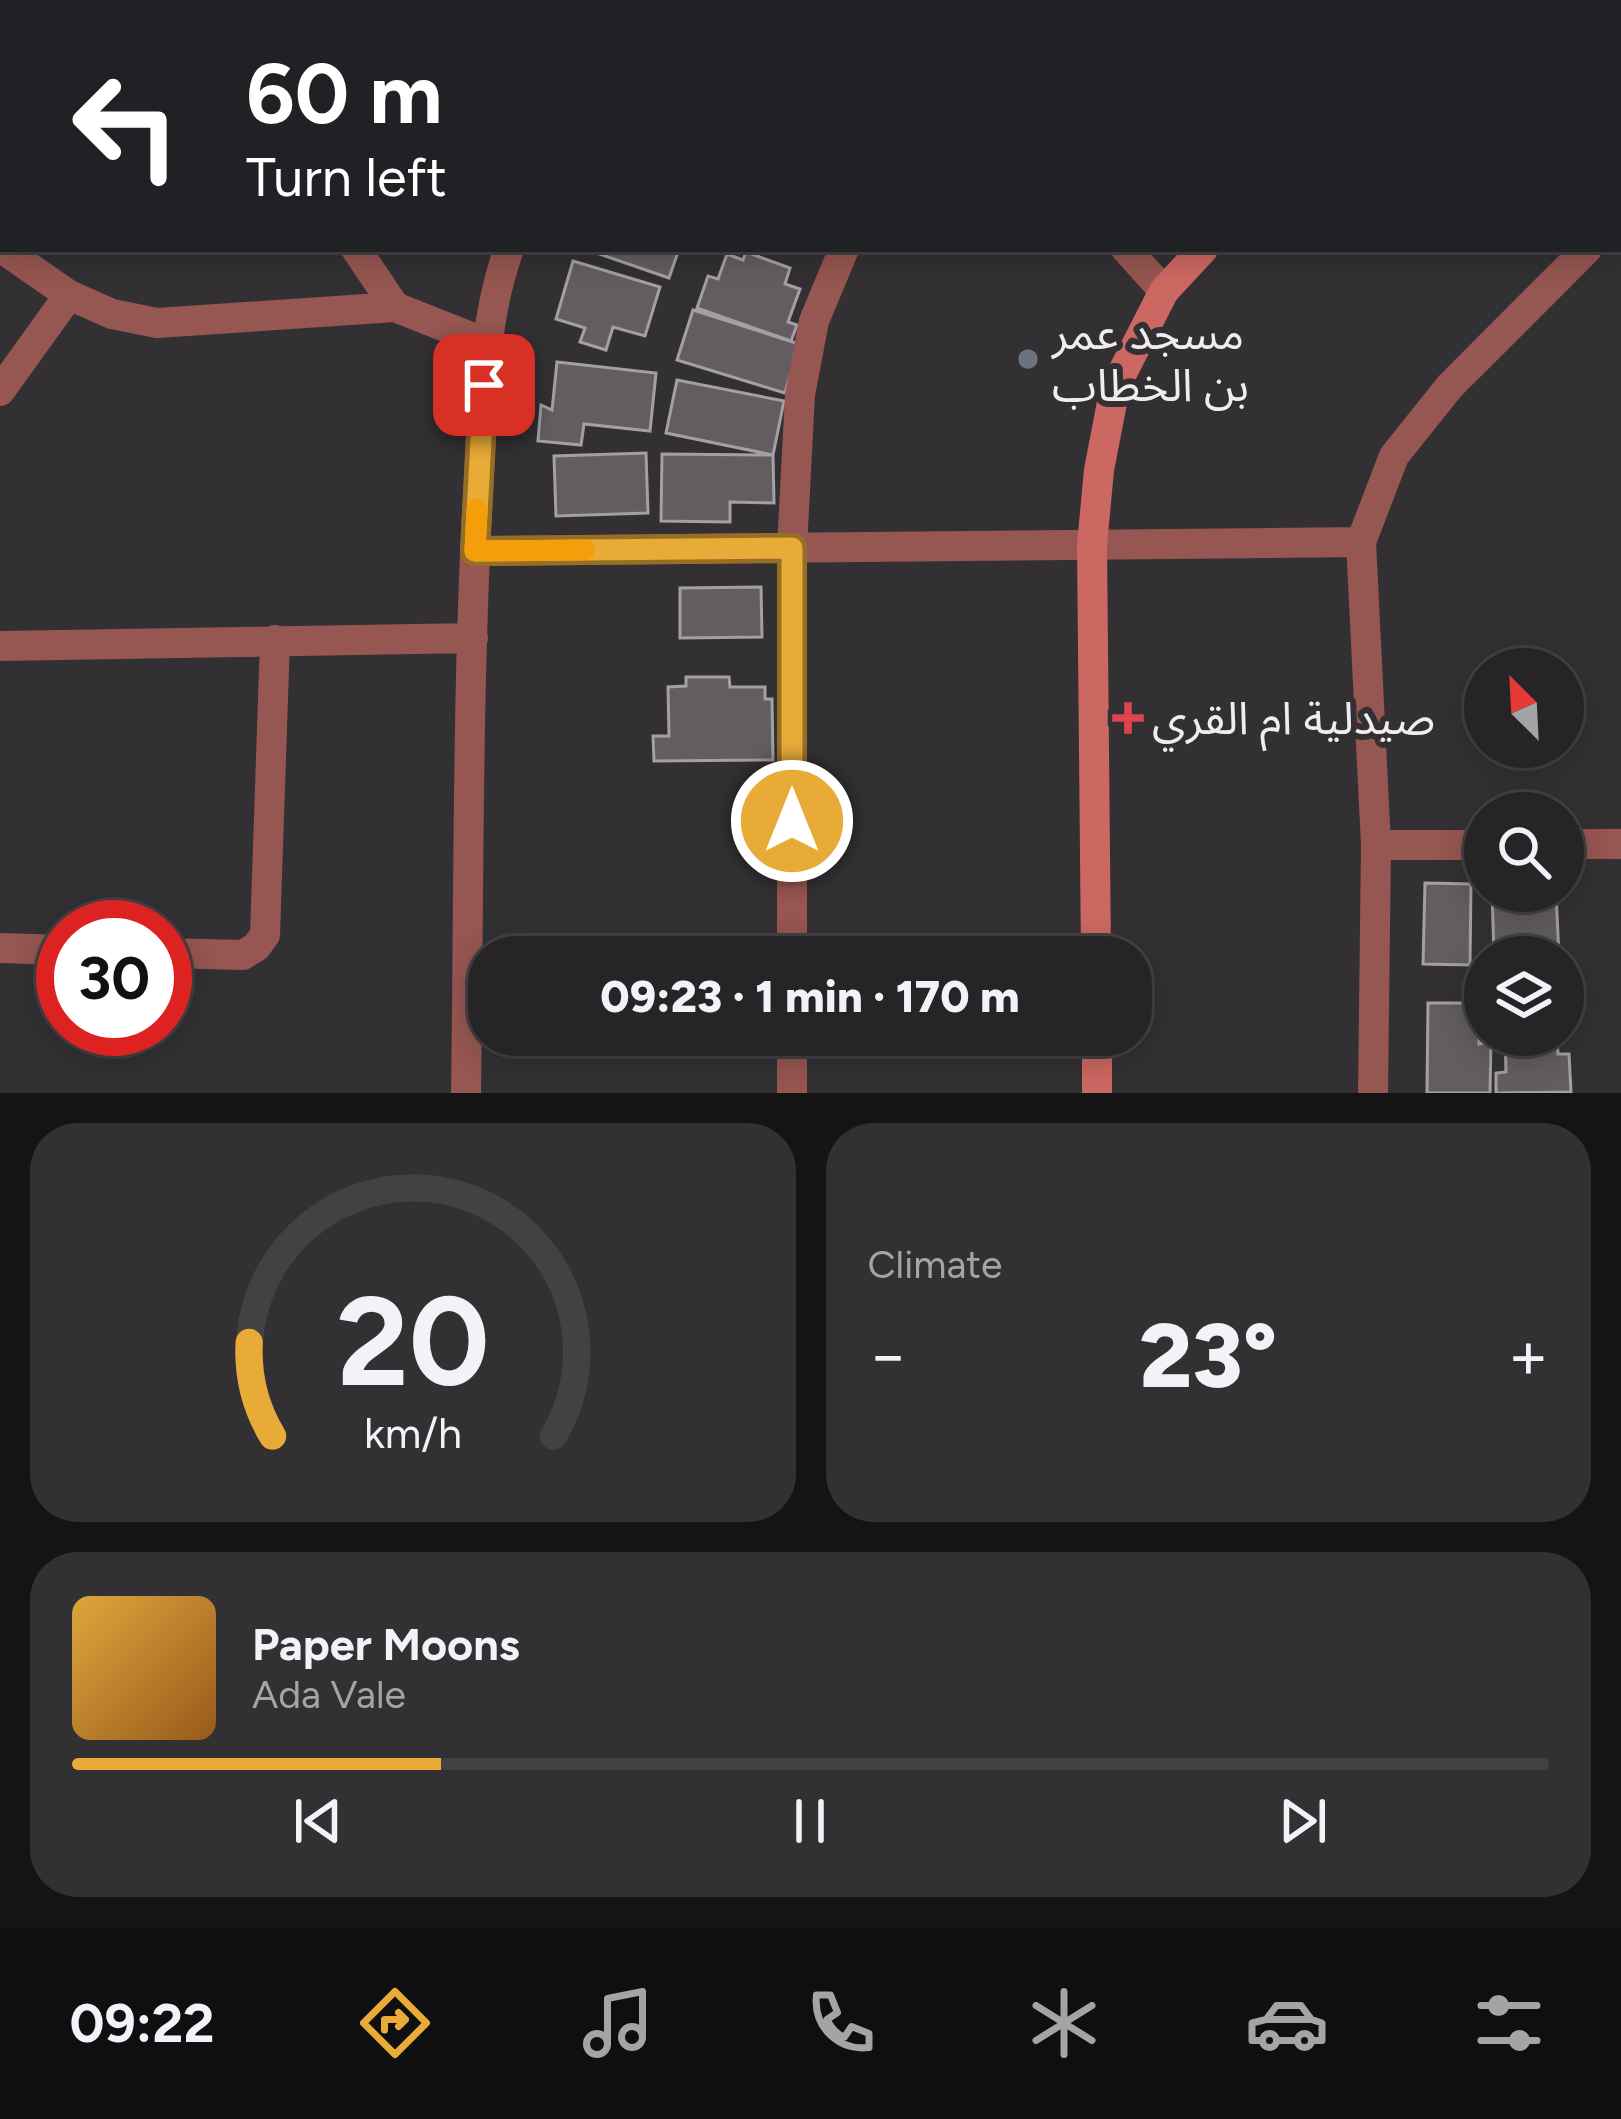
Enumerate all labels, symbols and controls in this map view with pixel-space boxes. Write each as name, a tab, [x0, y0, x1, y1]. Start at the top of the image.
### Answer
text: 60 m	[246, 43, 442, 144]
icon: left	[48, 48, 204, 204]
text: Turn left	[246, 145, 447, 210]
place label: مسجد عمر بن الخطاب	[1050, 306, 1249, 412]
pin	[433, 334, 535, 436]
marker: مسجد عمر بن الخطاب	[1015, 346, 1041, 372]
icon: arrive	[451, 352, 517, 418]
north arrow	[1464, 648, 1584, 768]
map controls	[1464, 648, 1584, 1056]
place label: صيدلية ام القري	[1152, 691, 1435, 752]
marker: صيدلية ام القري	[1115, 705, 1141, 731]
position arrow	[729, 758, 855, 884]
button: search	[1464, 792, 1584, 912]
speed limit sign: 30	[36, 900, 192, 1056]
button: layers	[1464, 936, 1584, 1056]
text: 09:23 · 1 min · 170 m	[600, 969, 1020, 1023]
text: Climate	[868, 1241, 1002, 1288]
text: 20	[336, 1266, 489, 1416]
text: 23°	[1139, 1301, 1277, 1410]
text: −	[868, 1315, 909, 1395]
text: +	[1508, 1315, 1549, 1395]
text: km/h	[364, 1406, 462, 1458]
text: Paper Moons	[252, 1617, 520, 1671]
text: Ada Vale	[252, 1671, 406, 1718]
icon: previous	[285, 1788, 351, 1854]
icon: pause	[777, 1788, 843, 1854]
icon: next	[1270, 1788, 1336, 1854]
icon: directions	[353, 1981, 437, 2065]
icon: music	[576, 1981, 660, 2065]
icon: phone	[799, 1981, 883, 2065]
icon: climate	[1022, 1981, 1106, 2065]
icon: car	[1245, 1981, 1329, 2065]
icon: filters	[1467, 1981, 1551, 2065]
text: 09:22	[69, 1991, 215, 2056]

